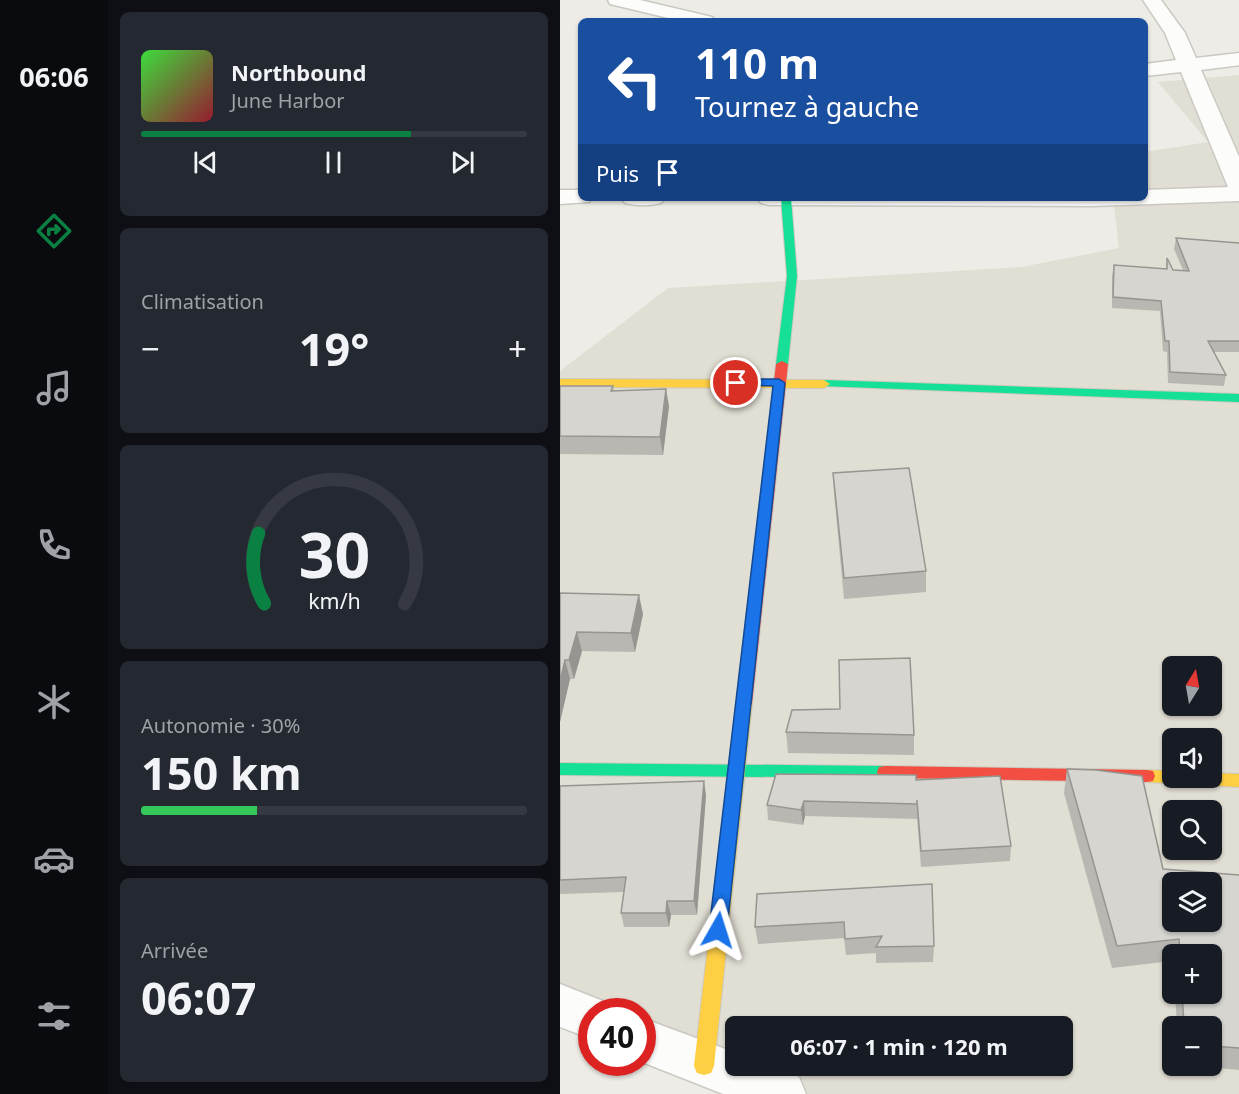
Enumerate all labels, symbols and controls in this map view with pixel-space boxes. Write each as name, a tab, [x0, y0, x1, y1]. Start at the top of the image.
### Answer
text: 110 m	[695, 34, 819, 91]
icon: left	[596, 42, 674, 120]
text: Northbound	[231, 57, 366, 87]
text: 06:06	[19, 58, 89, 95]
text: June Harbor	[231, 87, 345, 114]
text: Tournez à gauche	[695, 88, 919, 125]
icon: previous	[189, 146, 222, 179]
icon: pause	[317, 146, 350, 179]
icon: next	[446, 146, 479, 179]
icon: arrive	[651, 156, 684, 189]
text: Puis	[596, 158, 639, 188]
icon: directions	[33, 210, 75, 252]
text: Climatisation	[141, 288, 264, 315]
text: 19°	[299, 318, 369, 379]
text: −	[141, 326, 160, 371]
text: +	[508, 326, 527, 371]
pin	[710, 357, 761, 408]
icon: arrive	[719, 366, 752, 399]
icon: music	[33, 367, 75, 409]
text: 30	[298, 511, 370, 596]
icon: phone	[33, 524, 75, 566]
text: km/h	[308, 586, 360, 615]
north arrow	[1162, 656, 1222, 716]
map controls	[1162, 656, 1222, 1076]
icon: climate	[33, 681, 75, 723]
text: Autonomie · 30%	[141, 712, 300, 739]
button: sound	[1162, 728, 1222, 788]
text: 150 km	[141, 742, 302, 803]
button: search	[1162, 800, 1222, 860]
icon: car	[33, 838, 75, 880]
button: layers	[1162, 872, 1222, 932]
position arrow	[686, 898, 750, 962]
text: Arrivée	[141, 937, 208, 964]
button: +	[1162, 944, 1222, 1004]
text: 06:07	[141, 967, 257, 1028]
icon: filters	[33, 995, 75, 1037]
speed limit sign: 40	[578, 998, 656, 1076]
button: −	[1162, 1016, 1222, 1076]
text: 06:07 · 1 min · 120 m	[790, 1031, 1008, 1061]

